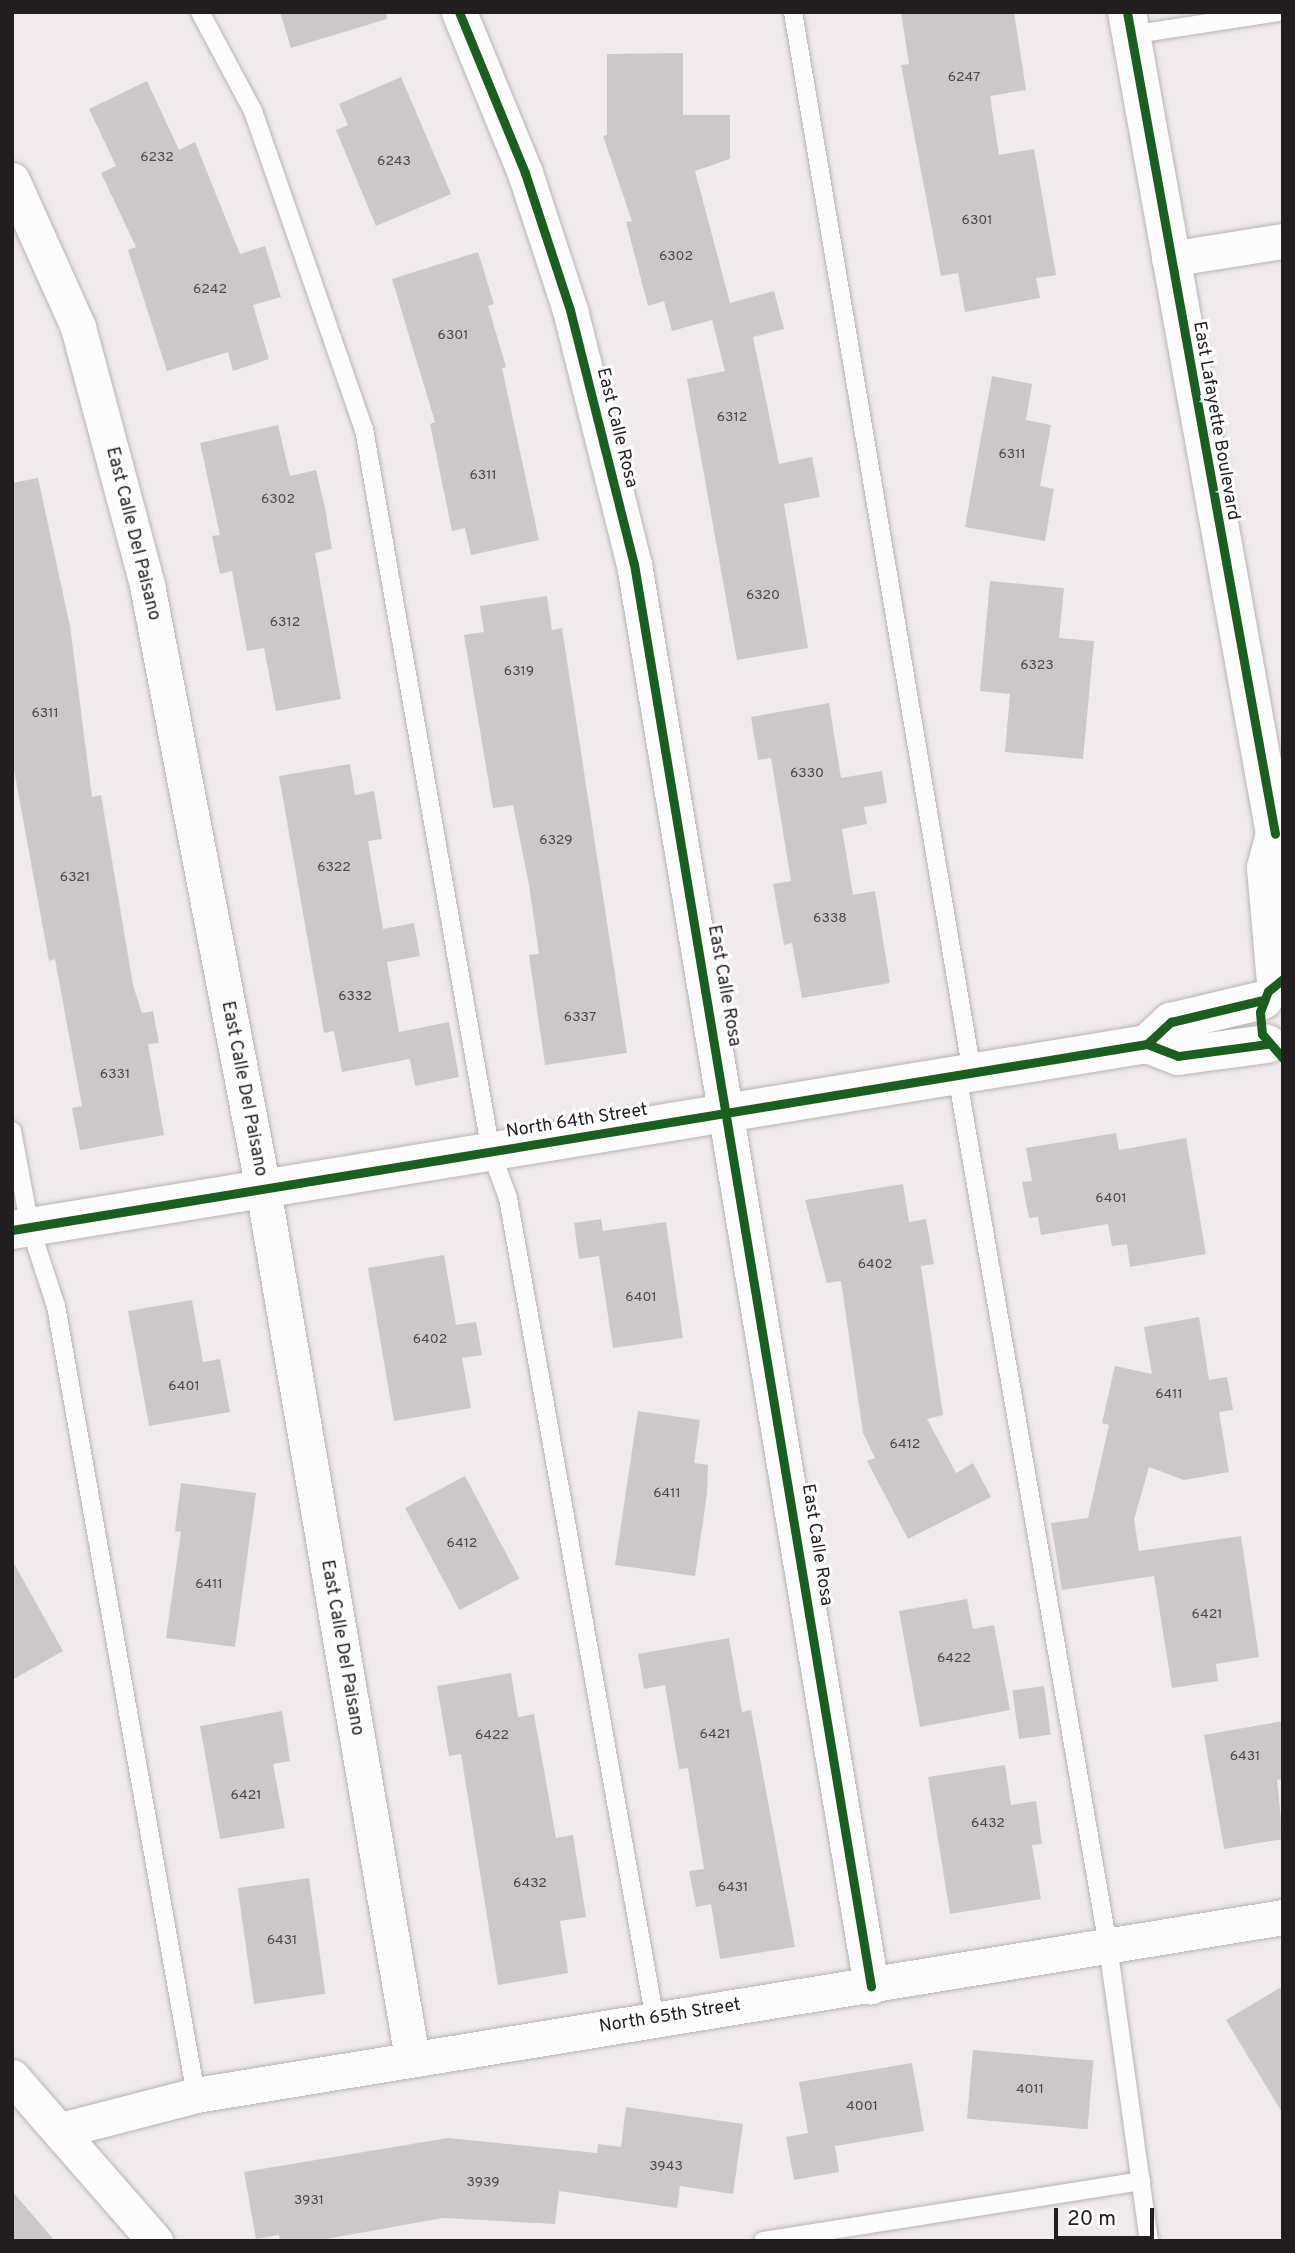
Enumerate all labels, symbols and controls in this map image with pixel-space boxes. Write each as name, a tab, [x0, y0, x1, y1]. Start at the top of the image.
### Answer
house number: 6247	[948, 70, 980, 86]
house number: 6232	[140, 150, 174, 166]
house number: 6243	[377, 154, 411, 170]
house number: 6301	[962, 213, 992, 229]
house number: 6302	[659, 249, 693, 265]
house number: 6242	[193, 282, 227, 298]
street label: East Lafayette Boulevard	[1187, 320, 1243, 522]
house number: 6301	[438, 328, 468, 344]
street label: East Calle Rosa	[591, 366, 641, 490]
house number: 6312	[717, 410, 747, 426]
street label: East Calle Del Paisano	[100, 445, 164, 623]
house number: 6311	[998, 447, 1026, 463]
house number: 6311	[469, 468, 497, 484]
house number: 6302	[261, 492, 295, 508]
house number: 6320	[746, 588, 780, 604]
house number: 6312	[270, 615, 300, 631]
house number: 6323	[1020, 658, 1054, 674]
house number: 6319	[504, 664, 534, 680]
house number: 6311	[31, 706, 59, 722]
house number: 6330	[790, 766, 824, 782]
house number: 6329	[539, 833, 573, 849]
house number: 6322	[317, 860, 351, 876]
house number: 6321	[60, 870, 90, 886]
house number: 6338	[813, 911, 847, 927]
street label: East Calle Rosa	[702, 924, 744, 1048]
house number: 6332	[338, 989, 372, 1005]
street label: East Calle Del Paisano	[215, 1000, 271, 1178]
house number: 6337	[564, 1010, 596, 1026]
house number: 6331	[100, 1067, 130, 1083]
street label: North 64th Street	[505, 1100, 649, 1144]
house number: 6401	[1095, 1191, 1127, 1207]
house number: 6402	[858, 1257, 892, 1273]
house number: 6401	[625, 1290, 657, 1306]
house number: 6402	[413, 1332, 447, 1348]
house number: 6401	[168, 1379, 200, 1395]
house number: 6411	[1155, 1387, 1183, 1403]
house number: 6412	[890, 1437, 920, 1453]
street label: East Calle Rosa	[796, 1483, 836, 1607]
house number: 6411	[653, 1486, 681, 1502]
house number: 6412	[447, 1536, 477, 1552]
street label: East Calle Del Paisano	[315, 1558, 367, 1738]
house number: 6411	[195, 1577, 223, 1593]
house number: 6421	[1192, 1607, 1222, 1623]
house number: 6422	[937, 1651, 971, 1667]
house number: 6421	[700, 1727, 730, 1743]
house number: 6422	[475, 1728, 509, 1744]
house number: 6431	[1230, 1749, 1260, 1765]
house number: 6421	[231, 1788, 261, 1804]
house number: 6432	[971, 1816, 1005, 1832]
house number: 6432	[513, 1876, 547, 1892]
house number: 6431	[718, 1880, 748, 1896]
house number: 6431	[267, 1933, 297, 1949]
street label: North 65th Street	[598, 1995, 742, 2039]
house number: 4011	[1016, 2082, 1044, 2098]
house number: 4001	[846, 2099, 878, 2115]
house number: 3943	[649, 2159, 683, 2175]
house number: 3939	[466, 2175, 500, 2191]
house number: 3931	[294, 2193, 324, 2209]
scale bar	[1057, 2194, 1157, 2238]
text: 20 m	[1067, 2206, 1116, 2233]

